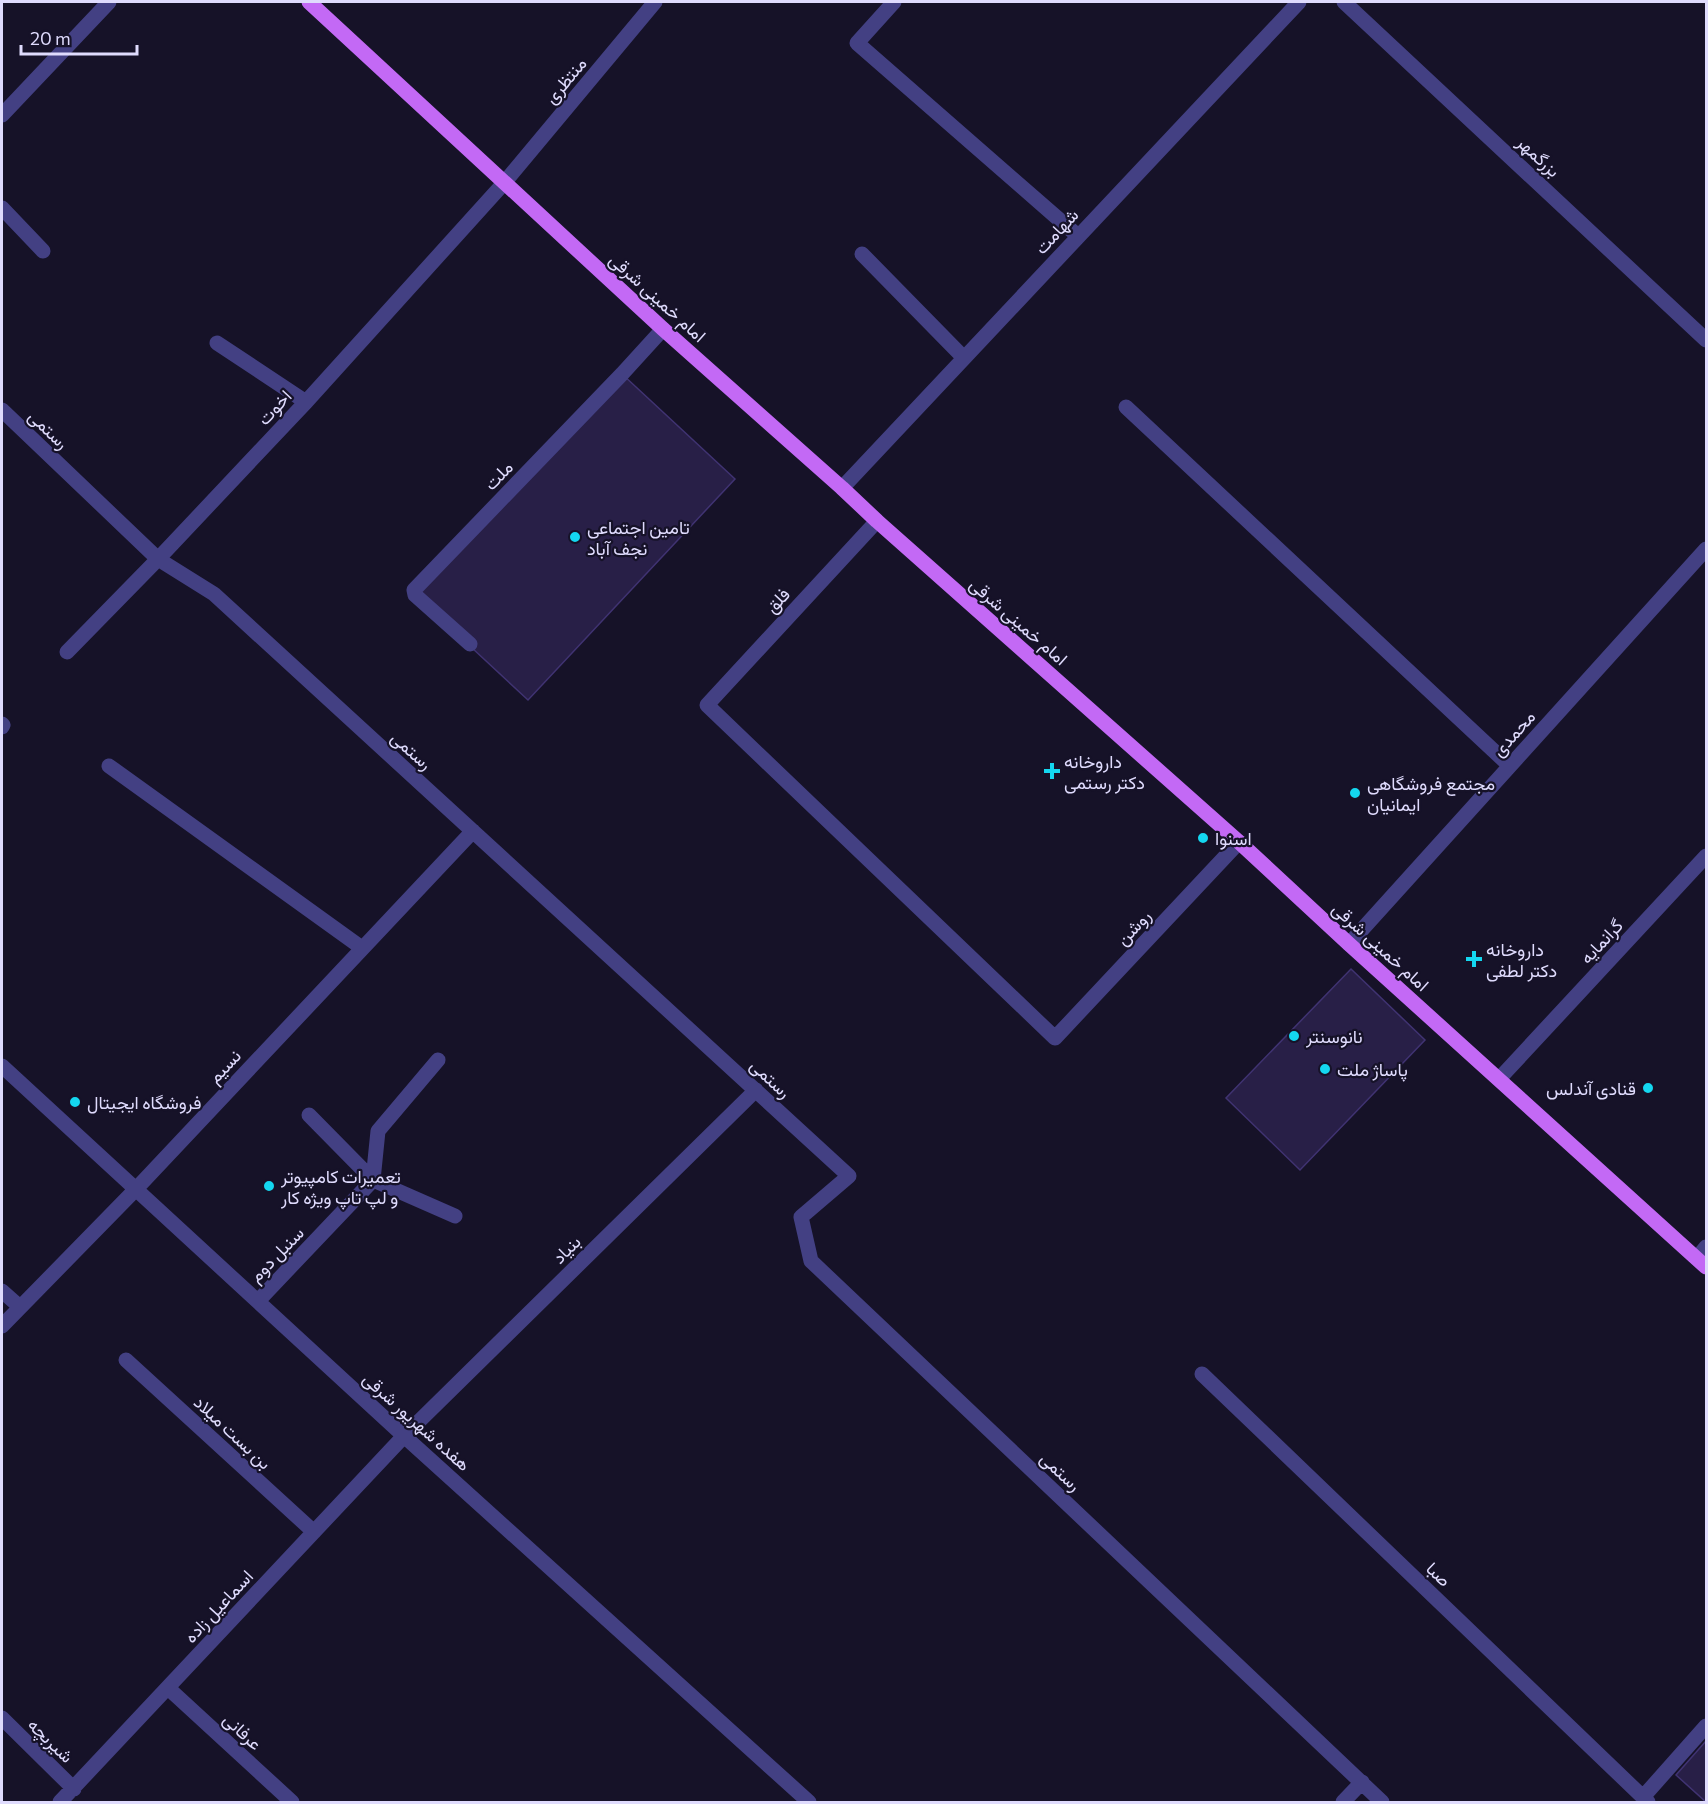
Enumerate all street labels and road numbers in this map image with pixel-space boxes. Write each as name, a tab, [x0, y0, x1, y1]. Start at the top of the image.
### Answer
street label: منتظری	[539, 52, 592, 108]
street label: بزرگمهر	[1512, 130, 1565, 182]
street label: شهامت	[1029, 204, 1083, 259]
street label: امام خمینی شرقی	[604, 248, 711, 348]
street label: اخوت	[252, 385, 296, 430]
street label: رستمی	[24, 405, 74, 454]
street label: ملت	[479, 456, 517, 494]
street label: امام خمینی شرقی	[964, 572, 1072, 671]
street label: فلق	[760, 583, 795, 618]
street label: محمدی	[1487, 705, 1540, 761]
street label: رستمی	[386, 726, 437, 775]
street label: امام خمینی شرقی	[1327, 897, 1434, 997]
street label: روشن	[1111, 904, 1156, 950]
street label: گرانمایه	[1575, 914, 1628, 969]
street label: نسیم	[203, 1044, 247, 1089]
street label: رستمی	[745, 1054, 796, 1103]
street label: سنبل دوم	[244, 1221, 309, 1288]
street label: بنیاد	[547, 1230, 585, 1268]
street label: هفده شهریور شرقی	[358, 1367, 475, 1476]
street label: بن بست میلاد	[189, 1391, 276, 1474]
street label: رستمی	[1035, 1447, 1086, 1496]
street label: صبا	[1422, 1557, 1456, 1591]
street label: اسماعیل زاده	[179, 1565, 258, 1648]
street label: عرفانی	[218, 1708, 267, 1755]
street label: شیربچه	[22, 1713, 78, 1768]

